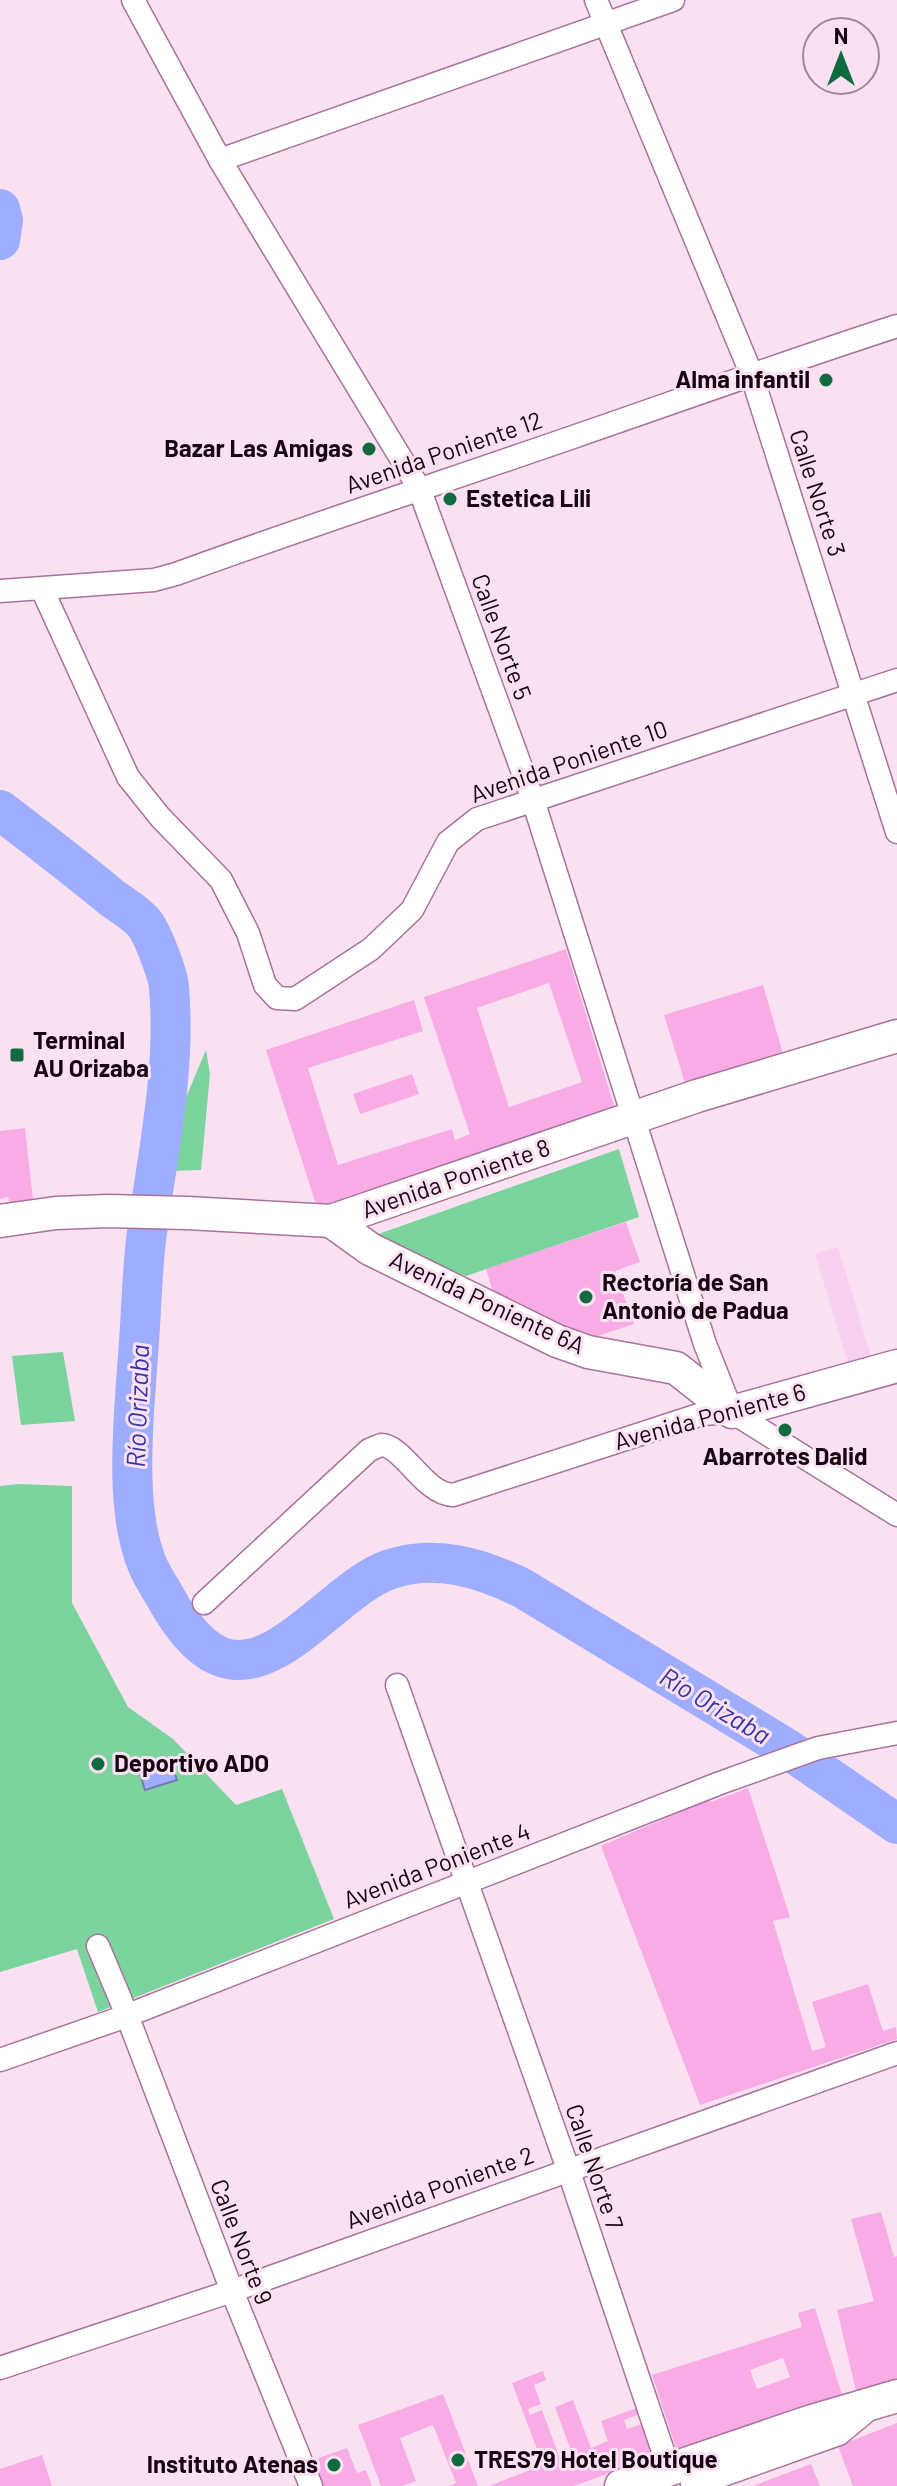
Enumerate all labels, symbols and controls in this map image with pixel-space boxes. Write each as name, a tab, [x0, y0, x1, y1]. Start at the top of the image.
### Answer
north arrow	[801, 16, 881, 96]
text: N	[834, 22, 848, 48]
place label: Alma infantil	[675, 364, 810, 393]
marker: Alma infantil	[817, 371, 835, 389]
street label: Avenida Poniente 12	[342, 404, 546, 499]
street label: Calle Norte 3	[784, 425, 853, 560]
place label: Bazar Las Amigas	[164, 433, 353, 462]
marker: Bazar Las Amigas	[360, 440, 378, 458]
place label: Estetica Lili	[466, 483, 591, 512]
marker: Estetica Lili	[441, 490, 459, 508]
street label: Calle Norte 5	[466, 570, 539, 703]
street label: Avenida Poniente 10	[466, 713, 671, 808]
place label: Terminal AU Orizaba	[33, 1025, 149, 1082]
marker: Terminal AU Orizaba	[8, 1046, 26, 1064]
street label: Avenida Poniente 8	[358, 1132, 553, 1223]
street label: Avenida Poniente 6A	[386, 1244, 590, 1359]
place label: Rectoría de San Antonio de Padua	[602, 1267, 789, 1324]
marker: Rectoría de San Antonio de Padua	[577, 1288, 595, 1306]
water label: Río Orizaba	[119, 1344, 154, 1468]
street label: Avenida Poniente 6	[611, 1376, 808, 1455]
marker: Abarrotes Dalid	[776, 1421, 794, 1439]
place label: Abarrotes Dalid	[702, 1441, 868, 1470]
water label: Río Orizaba	[655, 1660, 777, 1750]
place label: Deportivo ADO	[114, 1748, 269, 1777]
marker: Deportivo ADO	[89, 1755, 107, 1773]
street label: Avenida Poniente 4	[339, 1816, 534, 1914]
street label: Calle Norte 7	[560, 2100, 630, 2233]
street label: Avenida Poniente 2	[342, 2139, 537, 2234]
street label: Calle Norte 9	[205, 2175, 280, 2308]
place label: TRES79 Hotel Boutique	[474, 2444, 718, 2473]
place label: Instituto Atenas	[147, 2449, 318, 2478]
marker: TRES79 Hotel Boutique	[449, 2451, 467, 2469]
marker: Instituto Atenas	[325, 2456, 343, 2474]

